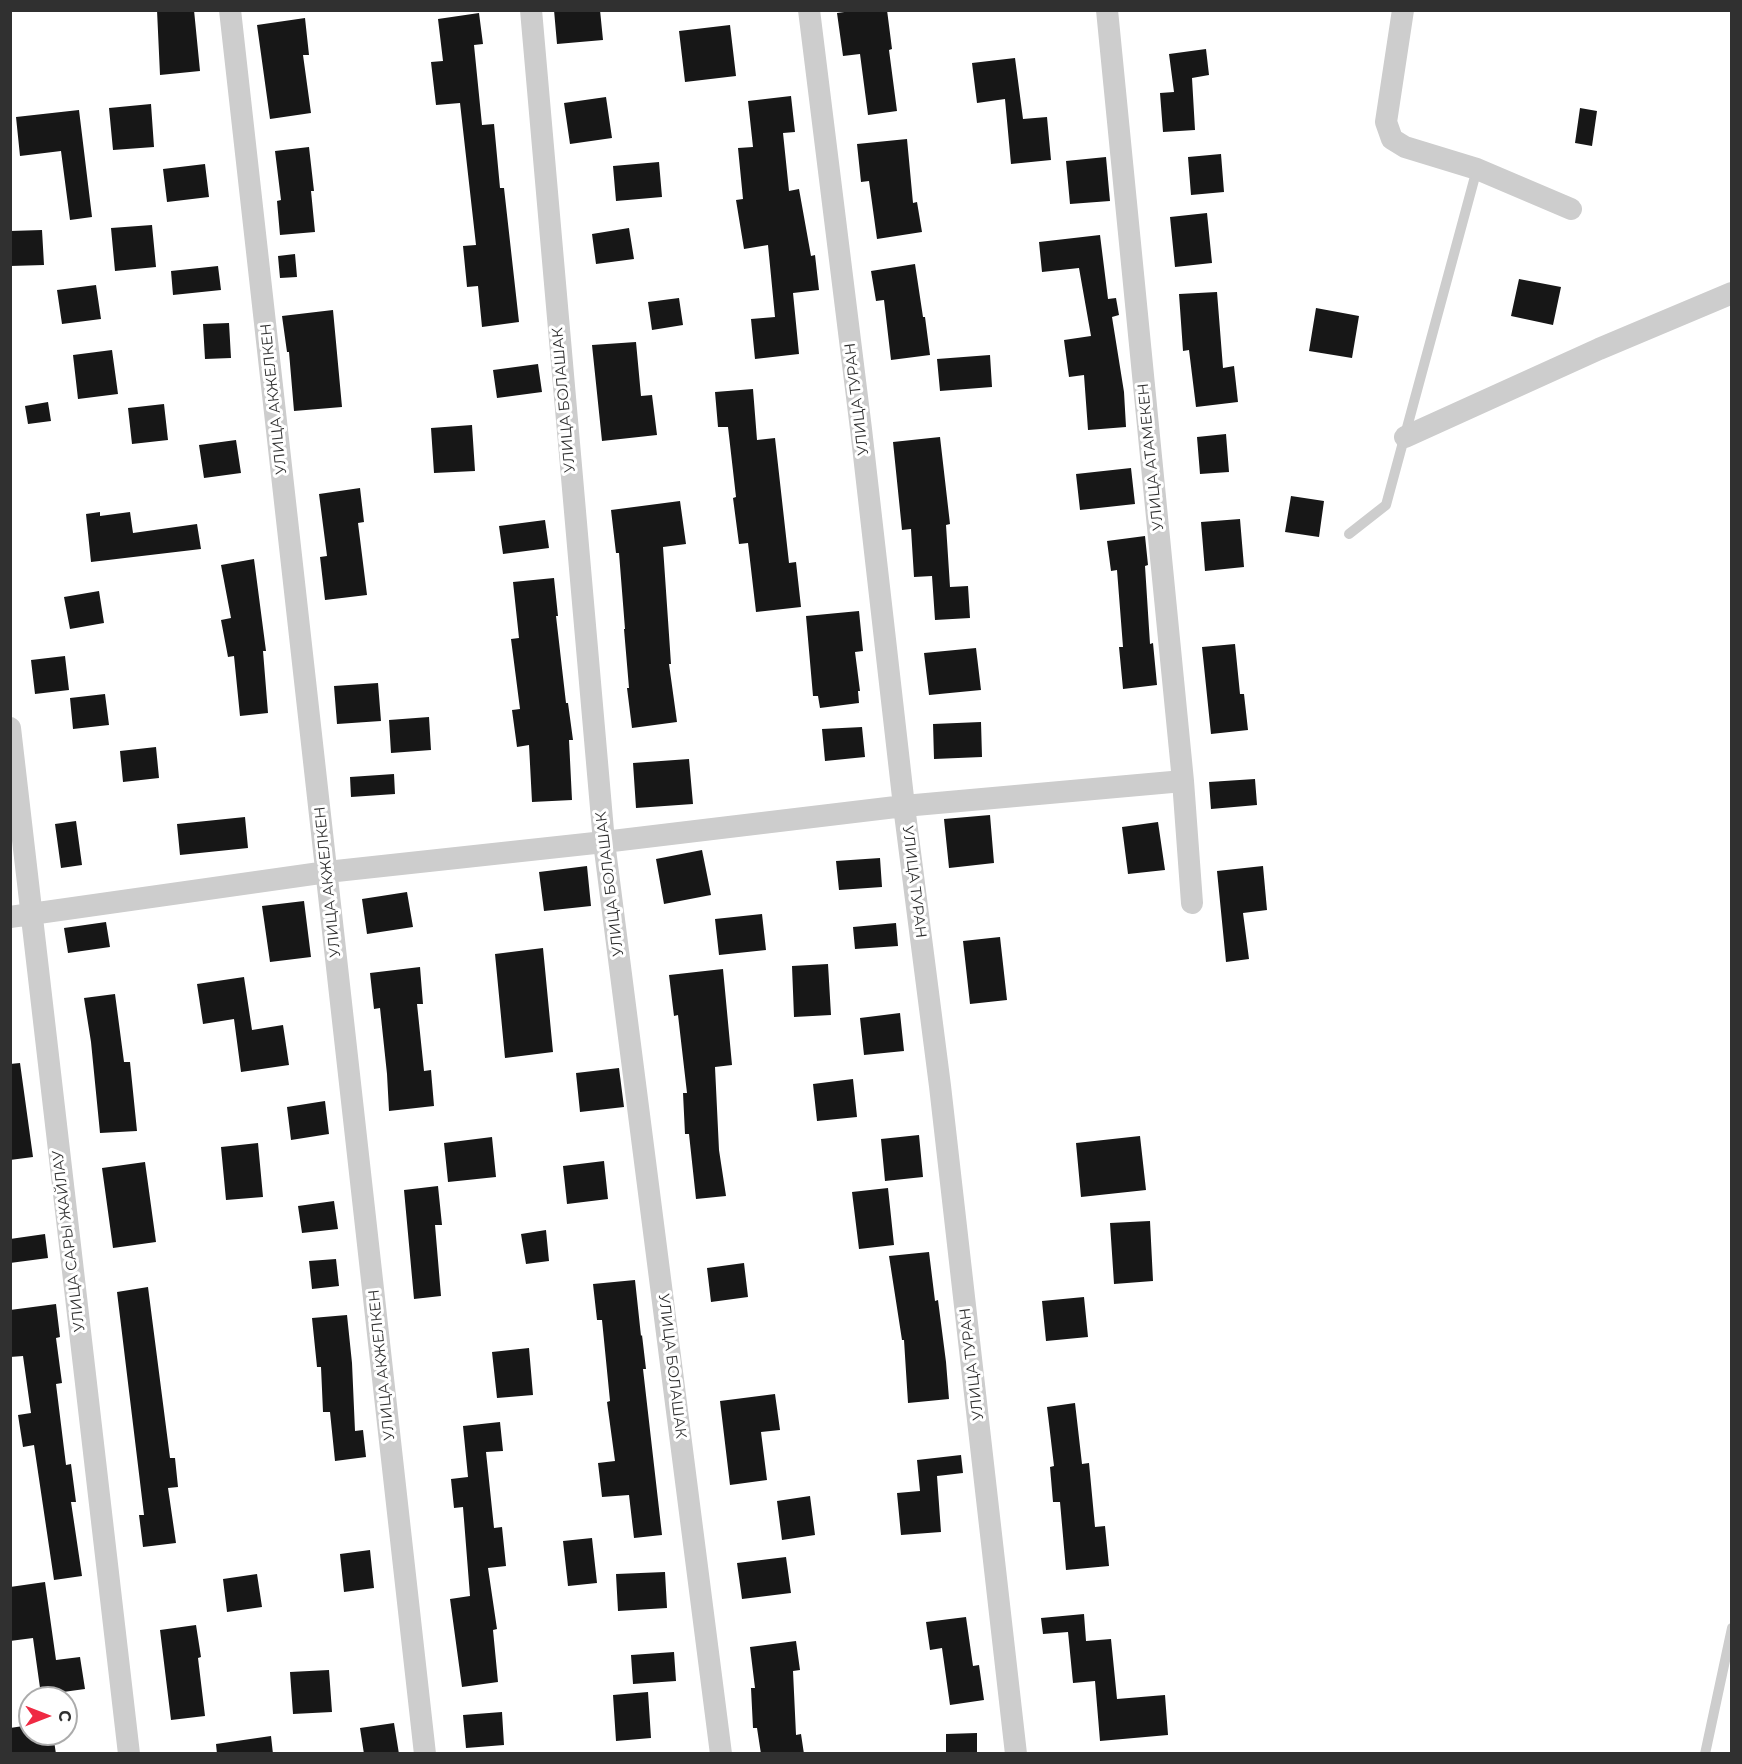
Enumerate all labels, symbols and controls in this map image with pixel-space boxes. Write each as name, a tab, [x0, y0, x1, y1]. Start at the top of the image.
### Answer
street label: УЛИЦА АКЖЕЛКЕН	[257, 323, 291, 475]
street label: УЛИЦА БОЛАШАК	[549, 327, 579, 473]
street label: УЛИЦА ТУРАН	[841, 342, 873, 456]
street label: УЛИЦА АТАМЕКЕН	[1134, 382, 1168, 532]
street label: УЛИЦА АКЖЕЛКЕН	[311, 806, 345, 958]
street label: УЛИЦА БОЛАШАК	[592, 811, 628, 957]
street label: УЛИЦА ТУРАН	[898, 825, 930, 939]
street label: УЛИЦА САРЫ ЖАЙЛАУ	[49, 1149, 89, 1333]
street label: УЛИЦА АКЖЕЛКЕН	[365, 1289, 399, 1441]
street label: УЛИЦА БОЛАШАК	[654, 1293, 690, 1439]
street label: УЛИЦА ТУРАН	[956, 1307, 988, 1421]
north arrow	[18, 1686, 78, 1746]
text: С	[55, 1710, 74, 1722]

